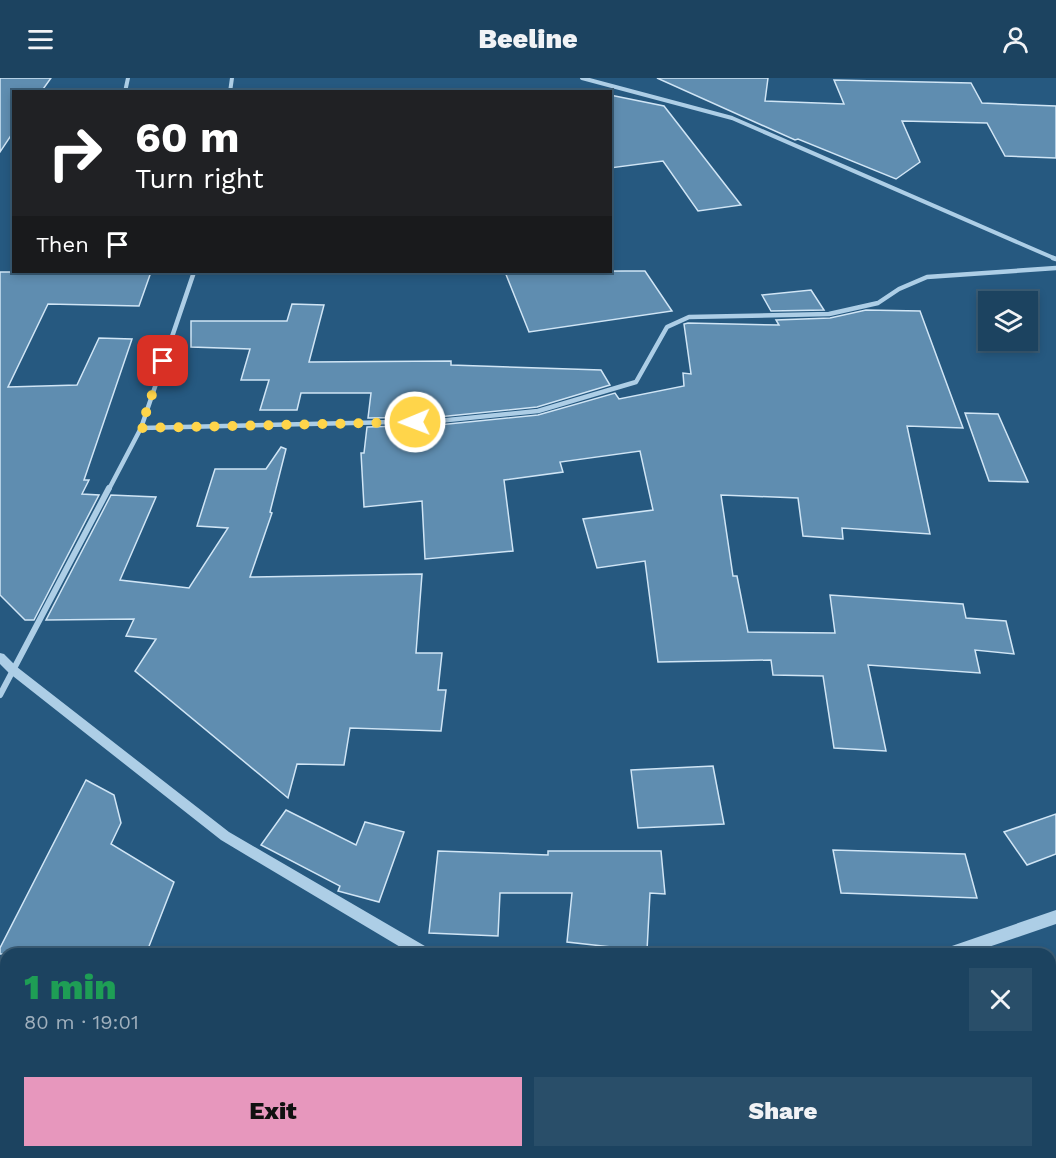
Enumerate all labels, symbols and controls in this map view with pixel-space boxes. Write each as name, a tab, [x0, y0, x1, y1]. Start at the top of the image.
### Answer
icon: menu	[24, 23, 57, 56]
text: Beeline	[478, 23, 578, 55]
icon: person	[999, 23, 1032, 56]
text: 60 m	[135, 113, 239, 162]
icon: right	[36, 114, 114, 192]
text: Turn right	[135, 163, 264, 195]
icon: arrive	[101, 228, 134, 261]
text: Then	[36, 232, 89, 257]
map controls	[978, 291, 1038, 351]
button: layers	[978, 291, 1038, 351]
pin	[137, 335, 188, 386]
icon: arrive	[146, 344, 179, 377]
position arrow	[383, 390, 447, 454]
text: 1 min	[24, 966, 117, 1008]
button: close	[969, 968, 1032, 1031]
text: 80 m · 19:01	[24, 1010, 139, 1034]
button: Exit	[24, 1077, 522, 1146]
button: Share	[534, 1077, 1032, 1146]

